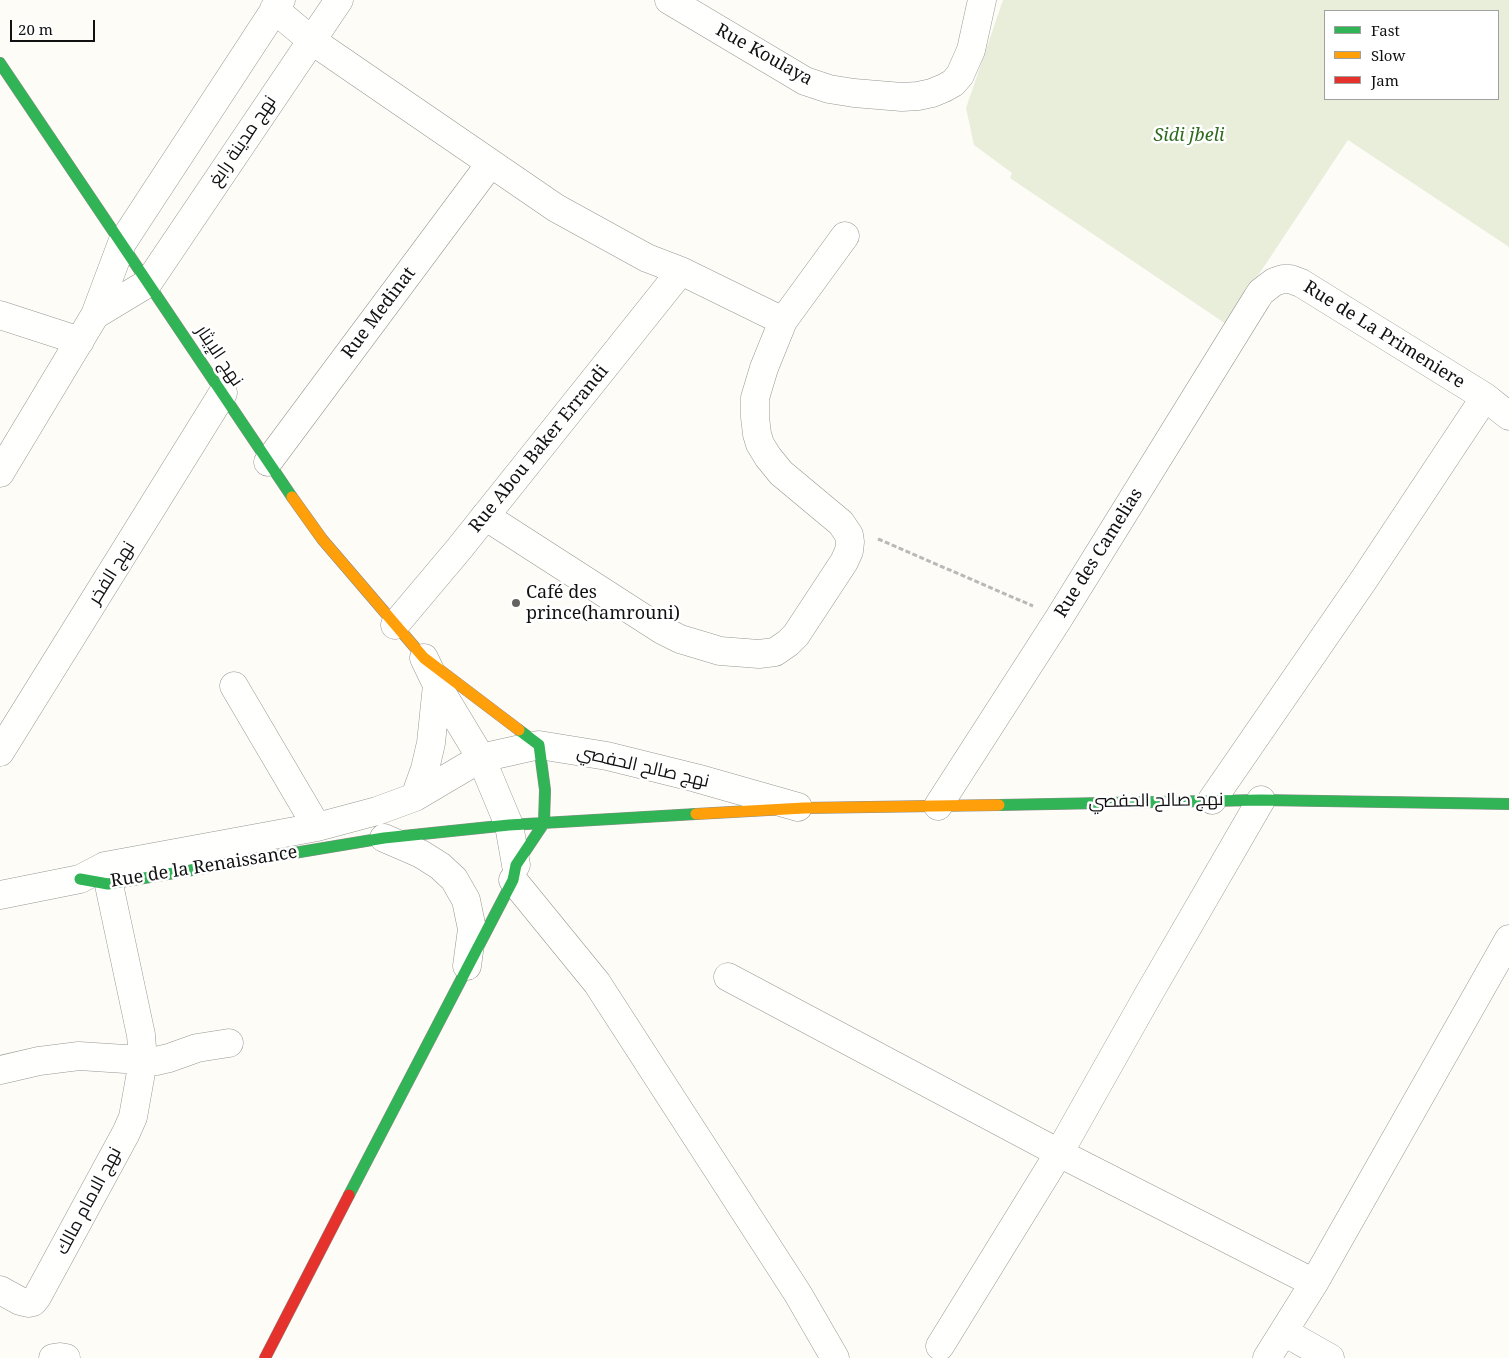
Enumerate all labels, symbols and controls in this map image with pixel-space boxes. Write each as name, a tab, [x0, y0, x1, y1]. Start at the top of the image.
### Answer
scale bar	[12, 10, 98, 42]
legend	[1324, 10, 1499, 100]
text: 20 m	[18, 19, 53, 39]
street label: Rue Koulaya	[712, 20, 816, 90]
text: Fast	[1371, 20, 1400, 40]
text: Slow	[1371, 45, 1405, 65]
text: Jam	[1371, 70, 1399, 90]
street label: نهج مدينة رابغ	[205, 92, 281, 190]
park label: Sidi jbeli	[1153, 125, 1225, 147]
street label: Rue Medinat	[338, 263, 420, 363]
street label: Rue de La Primeniere	[1299, 277, 1469, 393]
street label: نهج الإيثار	[191, 321, 247, 391]
street label: Rue Abou Baker Errandi	[465, 361, 613, 537]
street label: Rue des Camelias	[1051, 484, 1147, 622]
street label: نهج الفخر	[84, 538, 140, 608]
place label: Café des prince(hamrouni)	[526, 582, 680, 624]
marker: Café des prince(hamrouni)	[510, 597, 522, 609]
street label: نهج صالح الحفصي	[575, 741, 711, 793]
street label: نهج صالح الحفصي	[1088, 789, 1224, 813]
street label: Rue de la Renaissance	[109, 842, 299, 892]
street label: نهج الامام مالك	[52, 1144, 126, 1258]

